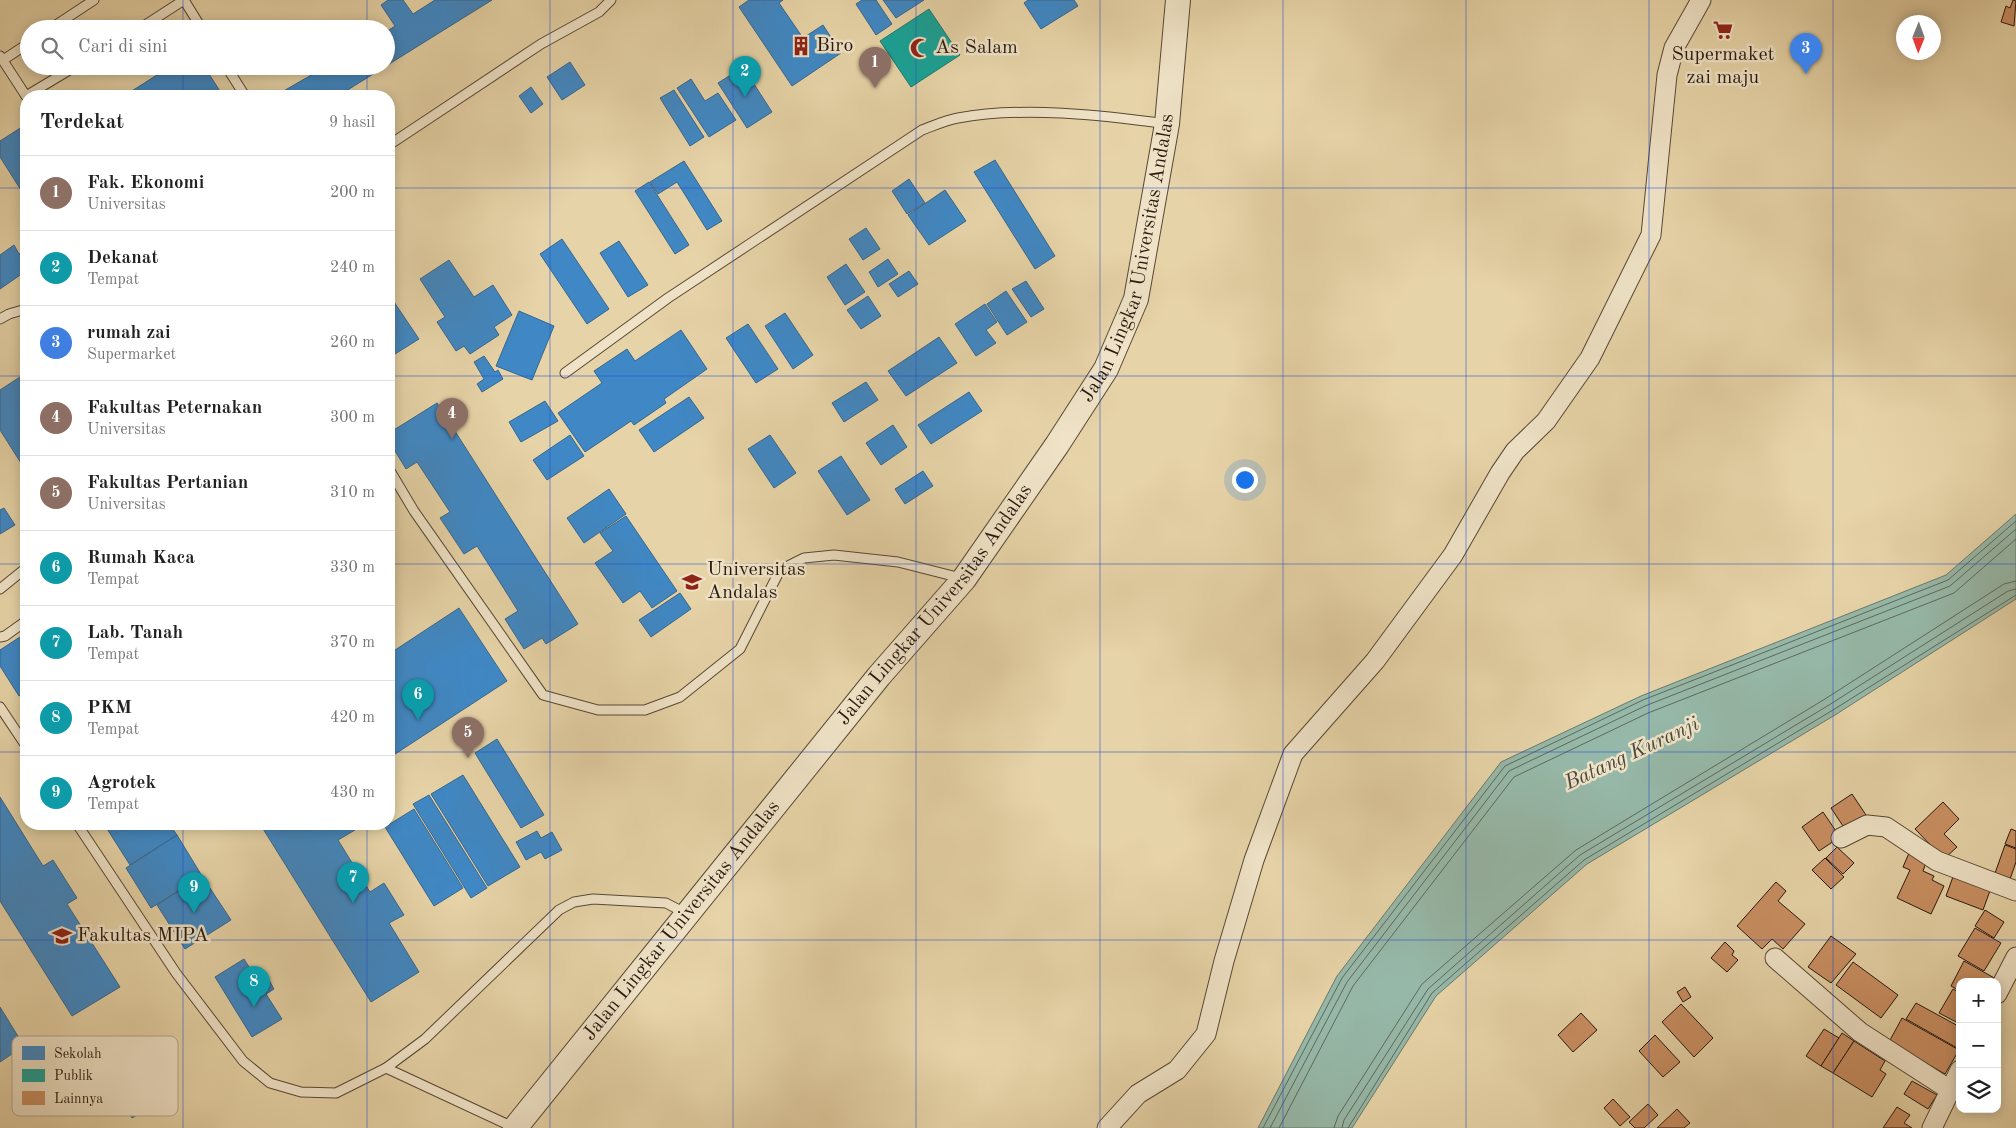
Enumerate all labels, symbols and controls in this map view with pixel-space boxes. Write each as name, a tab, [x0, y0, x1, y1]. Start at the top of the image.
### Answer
north arrow	[1896, 15, 1941, 60]
supermarket icon: Supermaket zai maju	[1712, 19, 1734, 41]
search box	[20, 20, 395, 75]
pin: 3	[1790, 33, 1822, 74]
icon: search	[38, 34, 66, 62]
building icon: Biro	[790, 35, 812, 57]
place label: Biro	[816, 36, 853, 56]
mosque icon: As Salam	[909, 37, 931, 59]
text: Cari di sini	[78, 38, 168, 57]
place label: As Salam	[935, 38, 1018, 58]
place label: Supermaket zai maju	[1671, 45, 1775, 88]
pin: 1	[859, 47, 891, 88]
pin: 2	[729, 56, 761, 97]
text: Terdekat	[40, 112, 124, 133]
street label: Jalan Lingkar Universitas Andalas	[1077, 113, 1178, 406]
text: 9 hasil	[329, 115, 375, 131]
text: Fak. Ekonomi	[87, 174, 204, 193]
text: 1	[51, 185, 61, 201]
text: 200 m	[330, 185, 375, 201]
text: Universitas	[87, 197, 166, 213]
text: Dekanat	[87, 249, 158, 268]
text: 2	[51, 260, 61, 276]
text: 240 m	[330, 260, 375, 276]
text: Tempat	[87, 272, 139, 288]
text: rumah zai	[87, 324, 171, 343]
text: 3	[51, 335, 61, 351]
text: 260 m	[330, 335, 375, 351]
text: Supermarket	[87, 347, 176, 363]
pin: 4	[436, 398, 468, 439]
text: Fakultas Peternakan	[87, 399, 262, 418]
text: 4	[51, 410, 61, 426]
text: 300 m	[330, 410, 375, 426]
text: Universitas	[87, 422, 166, 438]
your location	[1232, 467, 1258, 493]
text: Fakultas Pertanian	[87, 474, 248, 493]
street label: Jalan Lingkar Universitas Andalas	[834, 481, 1036, 729]
text: 5	[51, 485, 61, 501]
text: 310 m	[330, 485, 375, 501]
text: Universitas	[87, 497, 166, 513]
text: Rumah Kaca	[87, 549, 195, 568]
text: 6	[51, 560, 61, 576]
text: 330 m	[330, 560, 375, 576]
place label: Universitas Andalas	[707, 560, 805, 603]
school or university icon: Universitas Andalas	[681, 571, 703, 593]
text: Tempat	[87, 572, 139, 588]
text: Lab. Tanah	[87, 624, 183, 643]
text: 7	[51, 635, 61, 651]
text: 370 m	[330, 635, 375, 651]
text: Tempat	[87, 647, 139, 663]
pin: 6	[402, 679, 434, 720]
text: PKM	[87, 699, 132, 718]
text: 8	[51, 710, 61, 726]
text: 420 m	[330, 710, 375, 726]
water label: Batang Kuranji	[1561, 714, 1702, 795]
pin: 5	[452, 717, 484, 758]
text: Tempat	[87, 722, 139, 738]
text: Agrotek	[87, 774, 156, 793]
text: 9	[51, 785, 61, 801]
text: 430 m	[330, 785, 375, 801]
text: Tempat	[87, 797, 139, 813]
street label: Jalan Lingkar Universitas Andalas	[579, 797, 784, 1045]
pin: 7	[337, 862, 369, 903]
pin: 9	[178, 872, 210, 913]
school or university icon: Fakultas MIPA	[51, 925, 73, 947]
place label: Fakultas MIPA	[77, 926, 209, 946]
pin: 8	[238, 966, 270, 1007]
map controls	[1956, 978, 2001, 1113]
button: +	[1956, 978, 2001, 1023]
button: −	[1956, 1023, 2001, 1068]
legend	[12, 1036, 178, 1116]
text: Sekolah	[54, 1047, 102, 1061]
button: layers	[1956, 1068, 2001, 1113]
text: Publik	[54, 1069, 93, 1083]
text: Lainnya	[54, 1092, 103, 1106]

